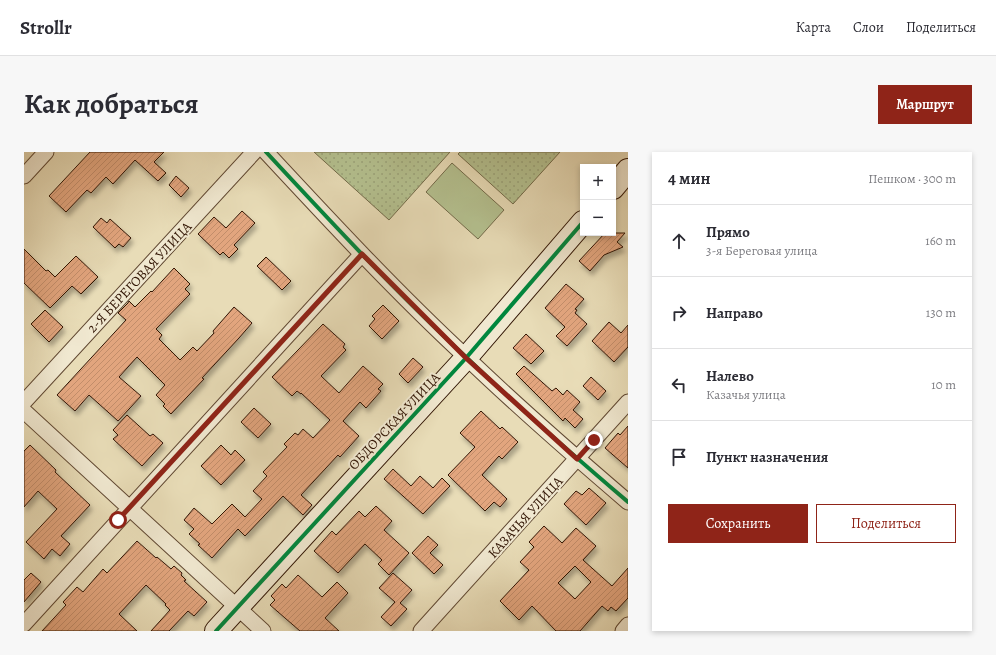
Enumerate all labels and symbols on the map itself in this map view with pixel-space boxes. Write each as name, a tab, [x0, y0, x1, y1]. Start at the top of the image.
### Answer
street label: 2-Я БЕРЕГОВАЯ УЛИЦА	[83, 217, 196, 337]
street label: ОБДОРСКАЯ УЛИЦА	[344, 368, 445, 474]
route end	[585, 431, 603, 449]
street label: КАЗАЧЬЯ УЛИЦА	[484, 472, 568, 562]
route start	[109, 511, 127, 529]

